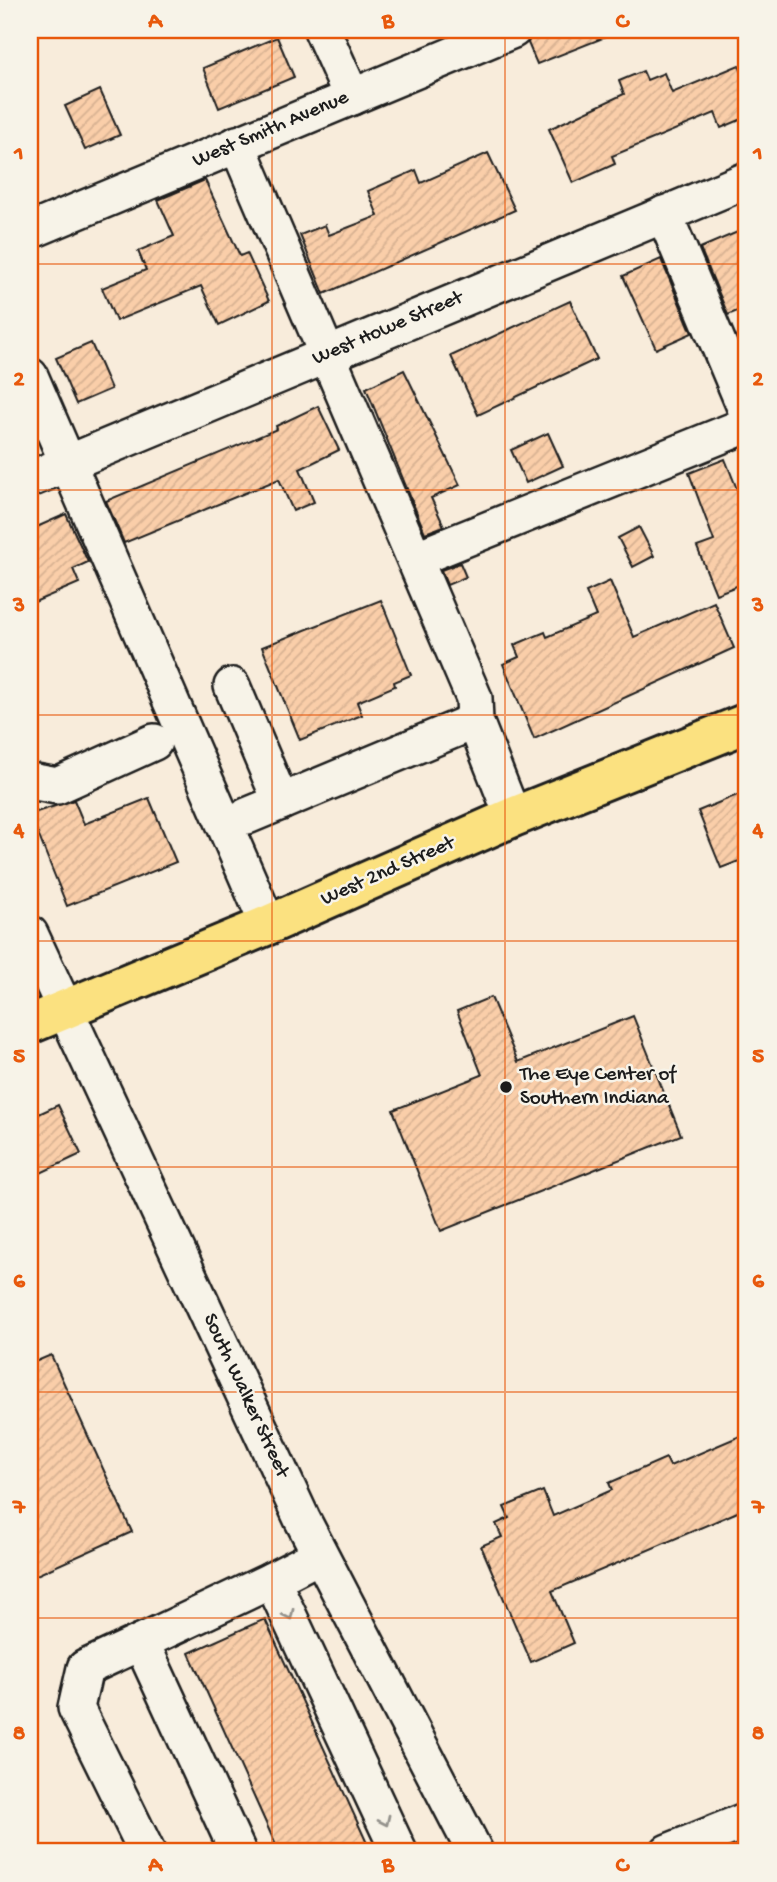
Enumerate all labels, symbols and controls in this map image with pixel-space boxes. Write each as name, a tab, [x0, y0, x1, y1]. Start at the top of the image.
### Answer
text: A	[147, 9, 163, 36]
text: B	[381, 9, 395, 36]
text: C	[616, 9, 631, 36]
street label: West Smith Avenue	[189, 85, 354, 174]
text: 1	[13, 141, 24, 168]
text: 1	[752, 141, 763, 168]
street label: West Howe Street	[309, 285, 469, 372]
text: 2	[13, 367, 25, 394]
text: 2	[752, 367, 764, 394]
text: 3	[12, 593, 25, 620]
text: 3	[751, 593, 764, 620]
text: 4	[13, 818, 25, 845]
text: 4	[752, 818, 764, 845]
street label: West 2nd Street	[317, 830, 461, 913]
text: 5	[13, 1044, 25, 1071]
text: 5	[752, 1044, 764, 1071]
place label: The Eye Center of Southern Indiana	[519, 1063, 677, 1112]
marker: The Eye Center of Southern Indiana	[498, 1079, 514, 1095]
text: 6	[13, 1269, 26, 1296]
text: 6	[752, 1269, 765, 1296]
street label: South Walker Street	[196, 1310, 295, 1484]
text: 7	[12, 1495, 26, 1522]
text: 7	[751, 1495, 765, 1522]
one-way arrow	[280, 1608, 294, 1620]
text: 8	[13, 1721, 26, 1748]
text: 8	[752, 1721, 765, 1748]
one-way arrow	[376, 1814, 390, 1826]
text: A	[147, 1853, 163, 1880]
text: B	[381, 1853, 395, 1880]
text: C	[616, 1853, 631, 1880]

